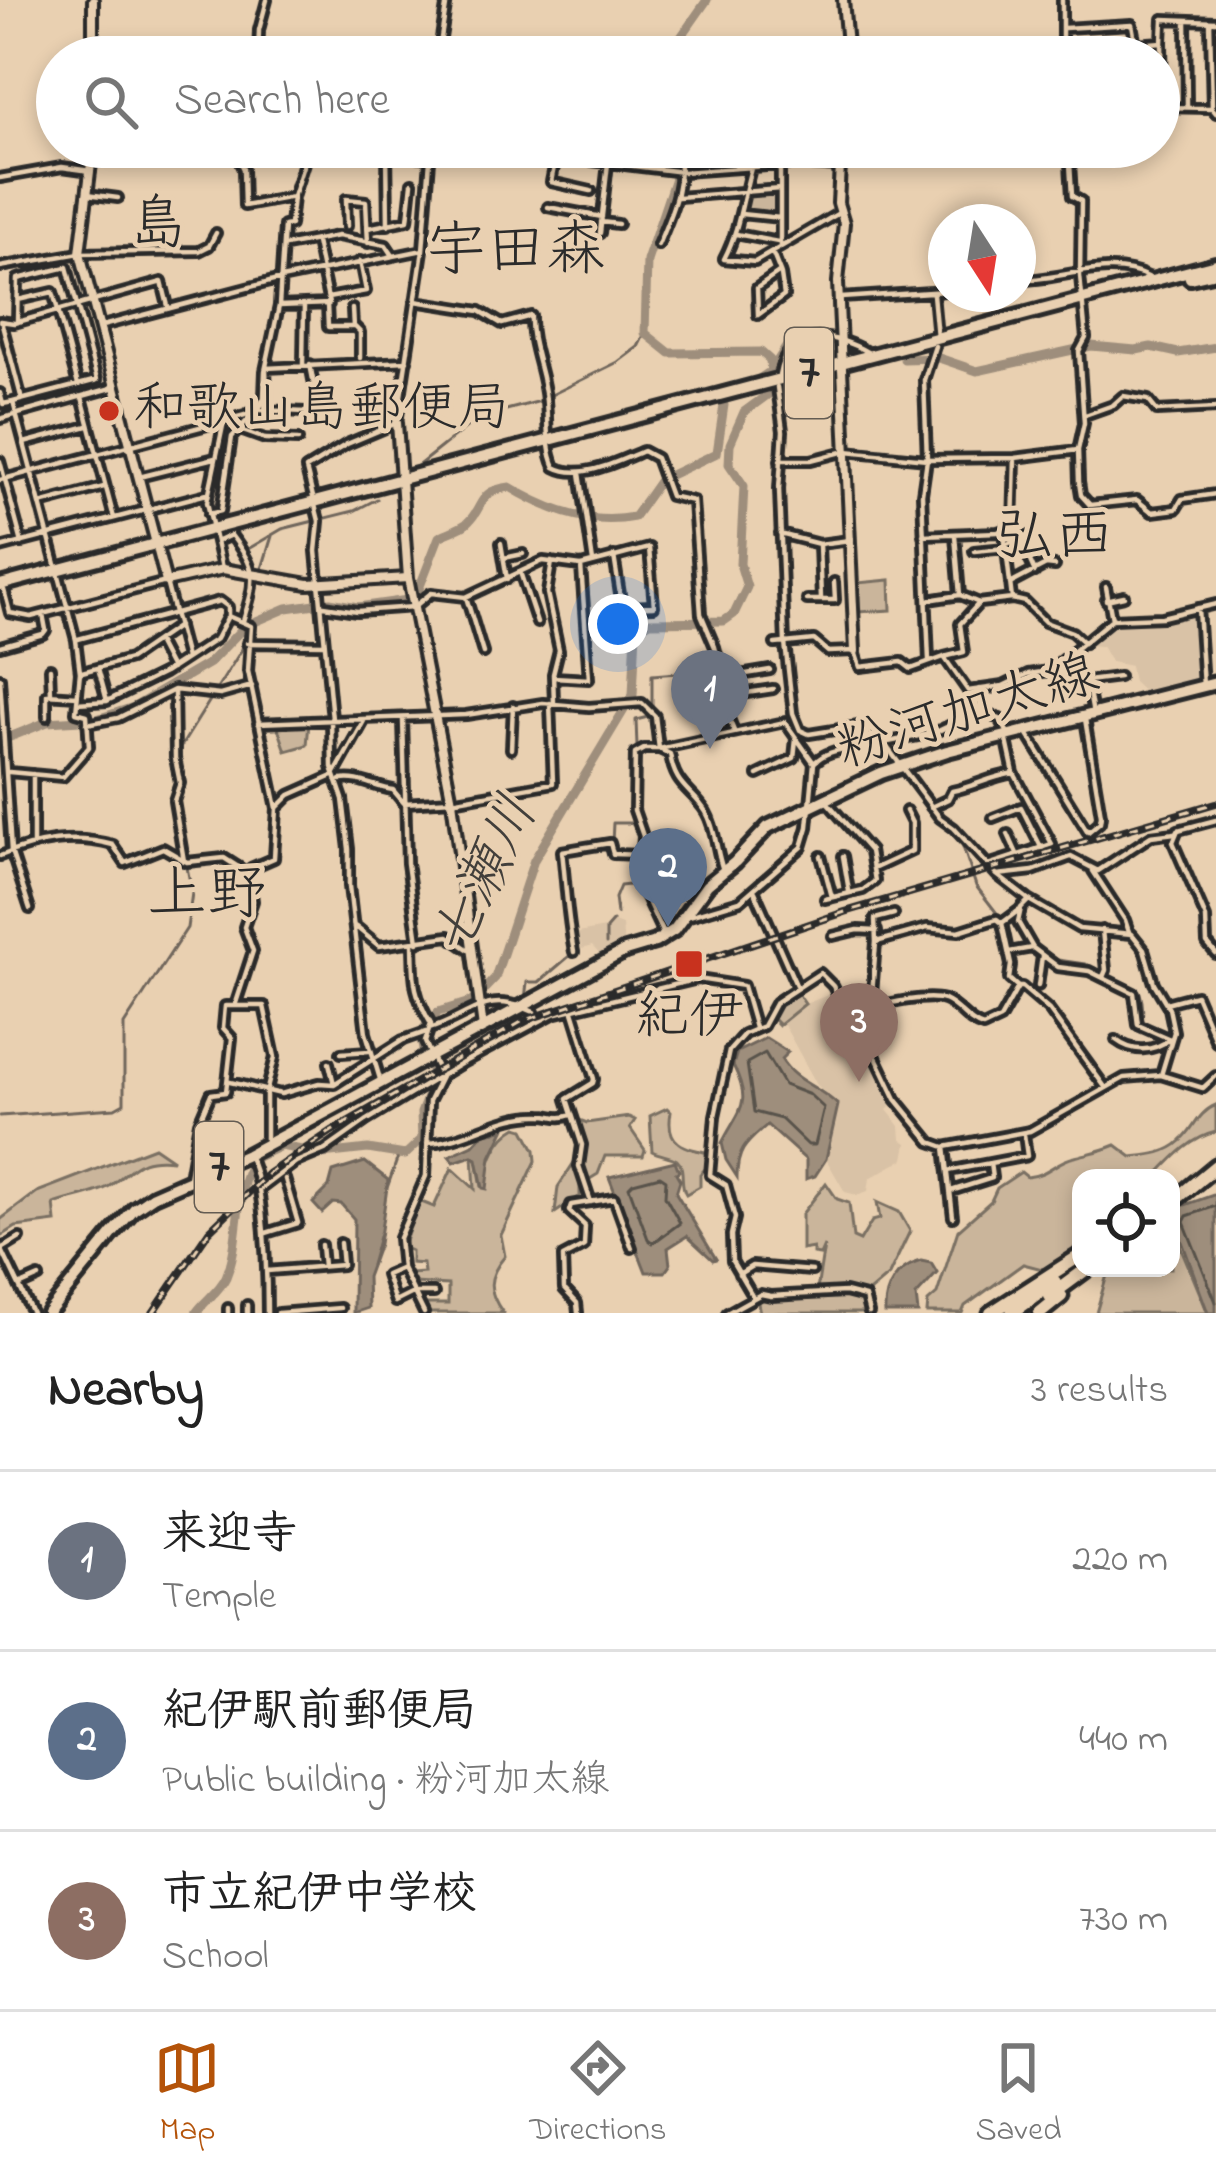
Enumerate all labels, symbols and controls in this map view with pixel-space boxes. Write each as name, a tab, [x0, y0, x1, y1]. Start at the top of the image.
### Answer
search box	[36, 36, 1180, 168]
icon: search	[78, 69, 144, 135]
text: Search here	[174, 69, 390, 135]
district label: 島	[128, 184, 188, 271]
north arrow	[928, 204, 1036, 312]
district label: 宇田森	[426, 210, 606, 297]
road number: 7	[785, 328, 833, 418]
place label: 和歌山島郵便局	[133, 372, 511, 450]
marker: 和歌山島郵便局	[96, 398, 122, 424]
district label: 弘西	[994, 496, 1114, 583]
your location	[588, 594, 648, 654]
street label: 粉河加太線	[827, 637, 1109, 791]
pin: 1	[671, 650, 749, 749]
water label: 七瀬川	[412, 783, 562, 973]
pin: 2	[629, 828, 707, 927]
district label: 上野	[147, 854, 267, 941]
marker: 紀伊	[673, 948, 705, 980]
place label: 紀伊	[635, 980, 743, 1058]
pin: 3	[820, 983, 898, 1082]
road number: 7	[195, 1122, 243, 1212]
map controls	[1072, 1169, 1180, 1277]
button: locate	[1072, 1169, 1180, 1277]
text: Nearby	[48, 1354, 204, 1429]
text: 3 results	[1031, 1363, 1168, 1420]
text: 来迎寺	[162, 1503, 297, 1569]
text: 1	[81, 1532, 93, 1589]
text: 220 m	[1072, 1532, 1168, 1589]
text: Temple	[162, 1569, 276, 1626]
text: 紀伊駅前郵便局	[162, 1680, 477, 1746]
text: 2	[77, 1712, 97, 1769]
text: 440 m	[1079, 1712, 1168, 1769]
text: Public building · 粉河加太線	[162, 1753, 609, 1810]
text: 市立紀伊中学校	[162, 1863, 477, 1929]
text: 3	[79, 1892, 95, 1949]
text: 730 m	[1079, 1892, 1168, 1949]
text: School	[162, 1929, 269, 1986]
tab: Map	[154, 2035, 220, 2155]
tab: Directions	[529, 2035, 667, 2155]
tab: Saved	[975, 2035, 1062, 2155]

